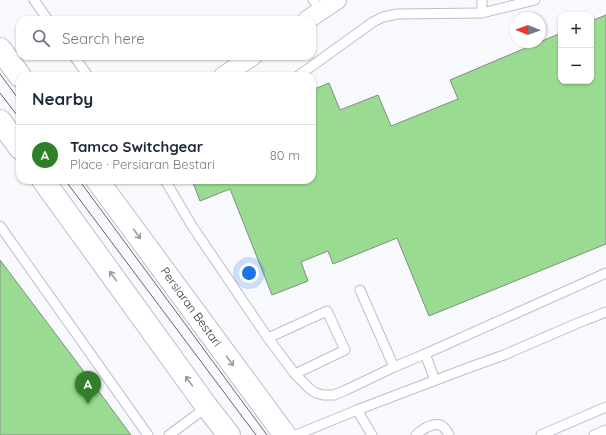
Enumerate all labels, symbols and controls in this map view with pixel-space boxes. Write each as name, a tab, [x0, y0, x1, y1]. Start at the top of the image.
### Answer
north arrow	[510, 12, 546, 48]
map controls	[558, 12, 594, 84]
button: +	[558, 12, 594, 48]
search box	[16, 16, 316, 60]
icon: search	[30, 27, 52, 49]
text: Search here	[62, 29, 145, 48]
button: −	[558, 48, 594, 84]
text: Nearby	[32, 88, 93, 109]
text: Tamco Switchgear	[70, 137, 203, 156]
text: A	[41, 147, 49, 163]
text: 80 m	[270, 147, 300, 163]
text: Place · Persiaran Bestari	[70, 156, 215, 172]
one-way arrow	[132, 228, 141, 239]
your location	[239, 263, 259, 283]
street label: Persiaran Bestari	[158, 264, 225, 349]
one-way arrow	[108, 271, 117, 282]
one-way arrow	[226, 355, 235, 366]
pin: A	[75, 371, 101, 404]
one-way arrow	[185, 376, 193, 387]

